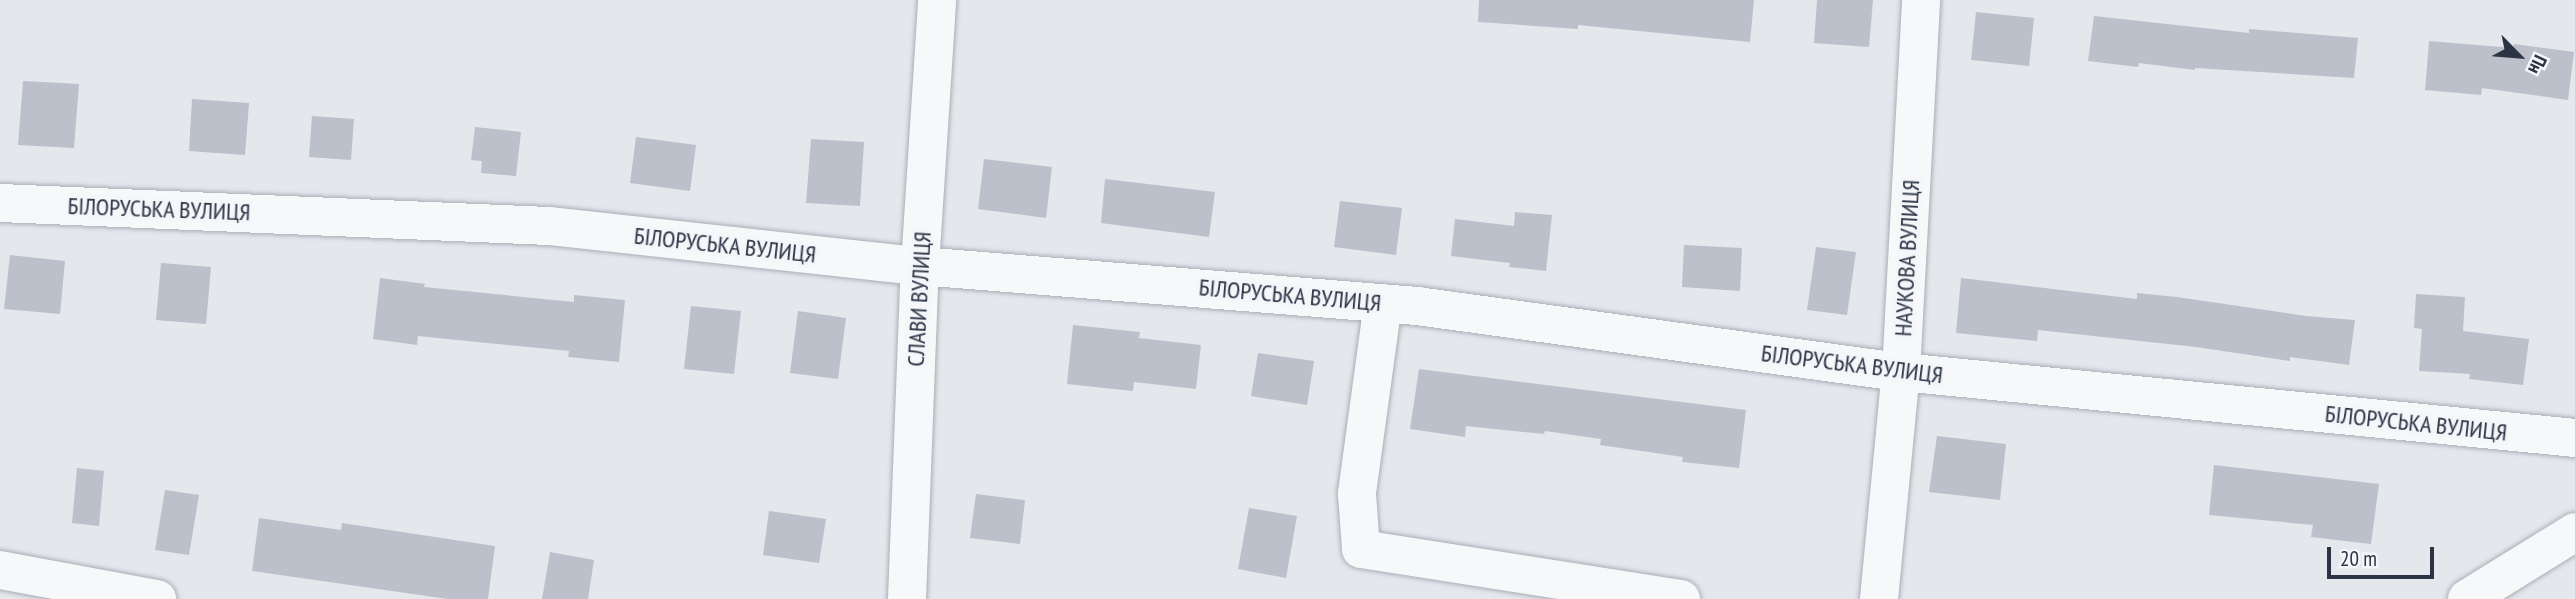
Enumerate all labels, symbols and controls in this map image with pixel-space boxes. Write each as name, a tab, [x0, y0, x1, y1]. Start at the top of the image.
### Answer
north arrow	[2484, 21, 2554, 91]
text: Пн	[2523, 51, 2553, 78]
street label: НАУКОВА ВУЛИЦЯ	[1888, 179, 1926, 337]
street label: БІЛОРУСЬКА ВУЛИЦЯ	[67, 191, 251, 227]
street label: БІЛОРУСЬКА ВУЛИЦЯ	[632, 221, 818, 269]
street label: СЛАВИ ВУЛИЦЯ	[901, 231, 937, 367]
street label: БІЛОРУСЬКА ВУЛИЦЯ	[1197, 273, 1383, 317]
street label: БІЛОРУСЬКА ВУЛИЦЯ	[1759, 339, 1945, 389]
street label: БІЛОРУСЬКА ВУЛИЦЯ	[2323, 399, 2509, 447]
scale bar	[2330, 532, 2437, 576]
text: 20 m	[2340, 545, 2377, 572]

